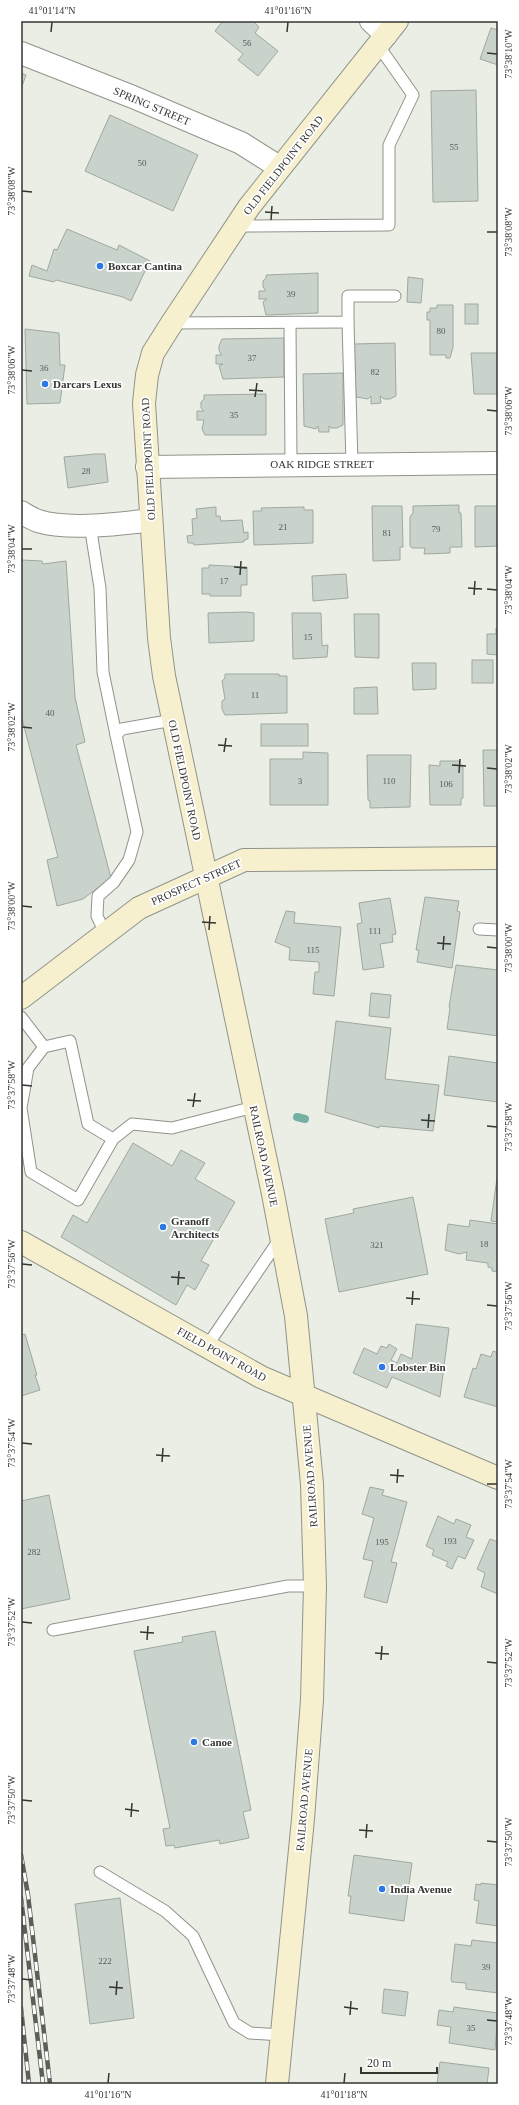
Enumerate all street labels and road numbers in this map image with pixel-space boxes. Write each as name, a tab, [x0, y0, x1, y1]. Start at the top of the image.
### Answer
street label: SPRING STREET	[112, 84, 192, 128]
street label: OLD FIELDPOINT ROAD	[241, 113, 326, 217]
street label: OLD FIELDPOINT ROAD	[139, 397, 157, 521]
street label: OAK RIDGE STREET	[270, 458, 374, 470]
street label: OLD FIELDPOINT ROAD	[166, 719, 204, 841]
street label: PROSPECT STREET	[149, 857, 243, 907]
street label: RAILROAD AVENUE	[247, 1104, 281, 1208]
street label: FIELD POINT ROAD	[175, 1325, 269, 1384]
street label: RAILROAD AVENUE	[300, 1424, 320, 1528]
street label: RAILROAD AVENUE	[294, 1748, 314, 1852]

